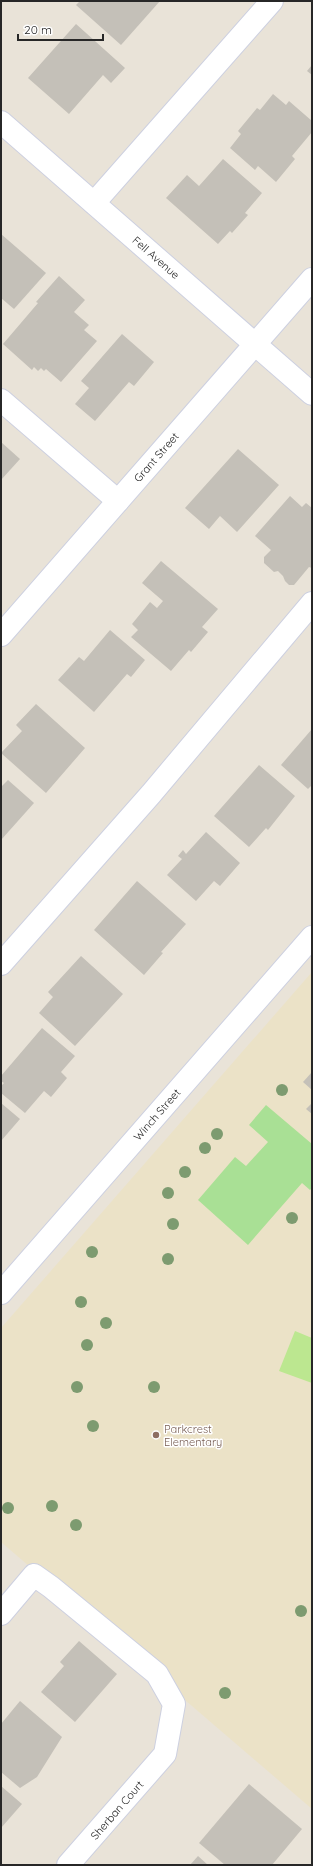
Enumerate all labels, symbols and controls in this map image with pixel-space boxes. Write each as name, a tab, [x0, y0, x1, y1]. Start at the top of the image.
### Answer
scale bar	[18, 16, 103, 42]
text: 20 m	[24, 22, 52, 37]
street label: Fell Avenue	[130, 233, 182, 282]
street label: Grant Street	[131, 429, 182, 485]
street label: Winch Street	[130, 1085, 184, 1143]
place label: Parkcrest Elementary	[164, 1422, 222, 1449]
marker: Parkcrest Elementary	[151, 1430, 161, 1440]
street label: Sherban Court	[88, 1777, 147, 1842]

